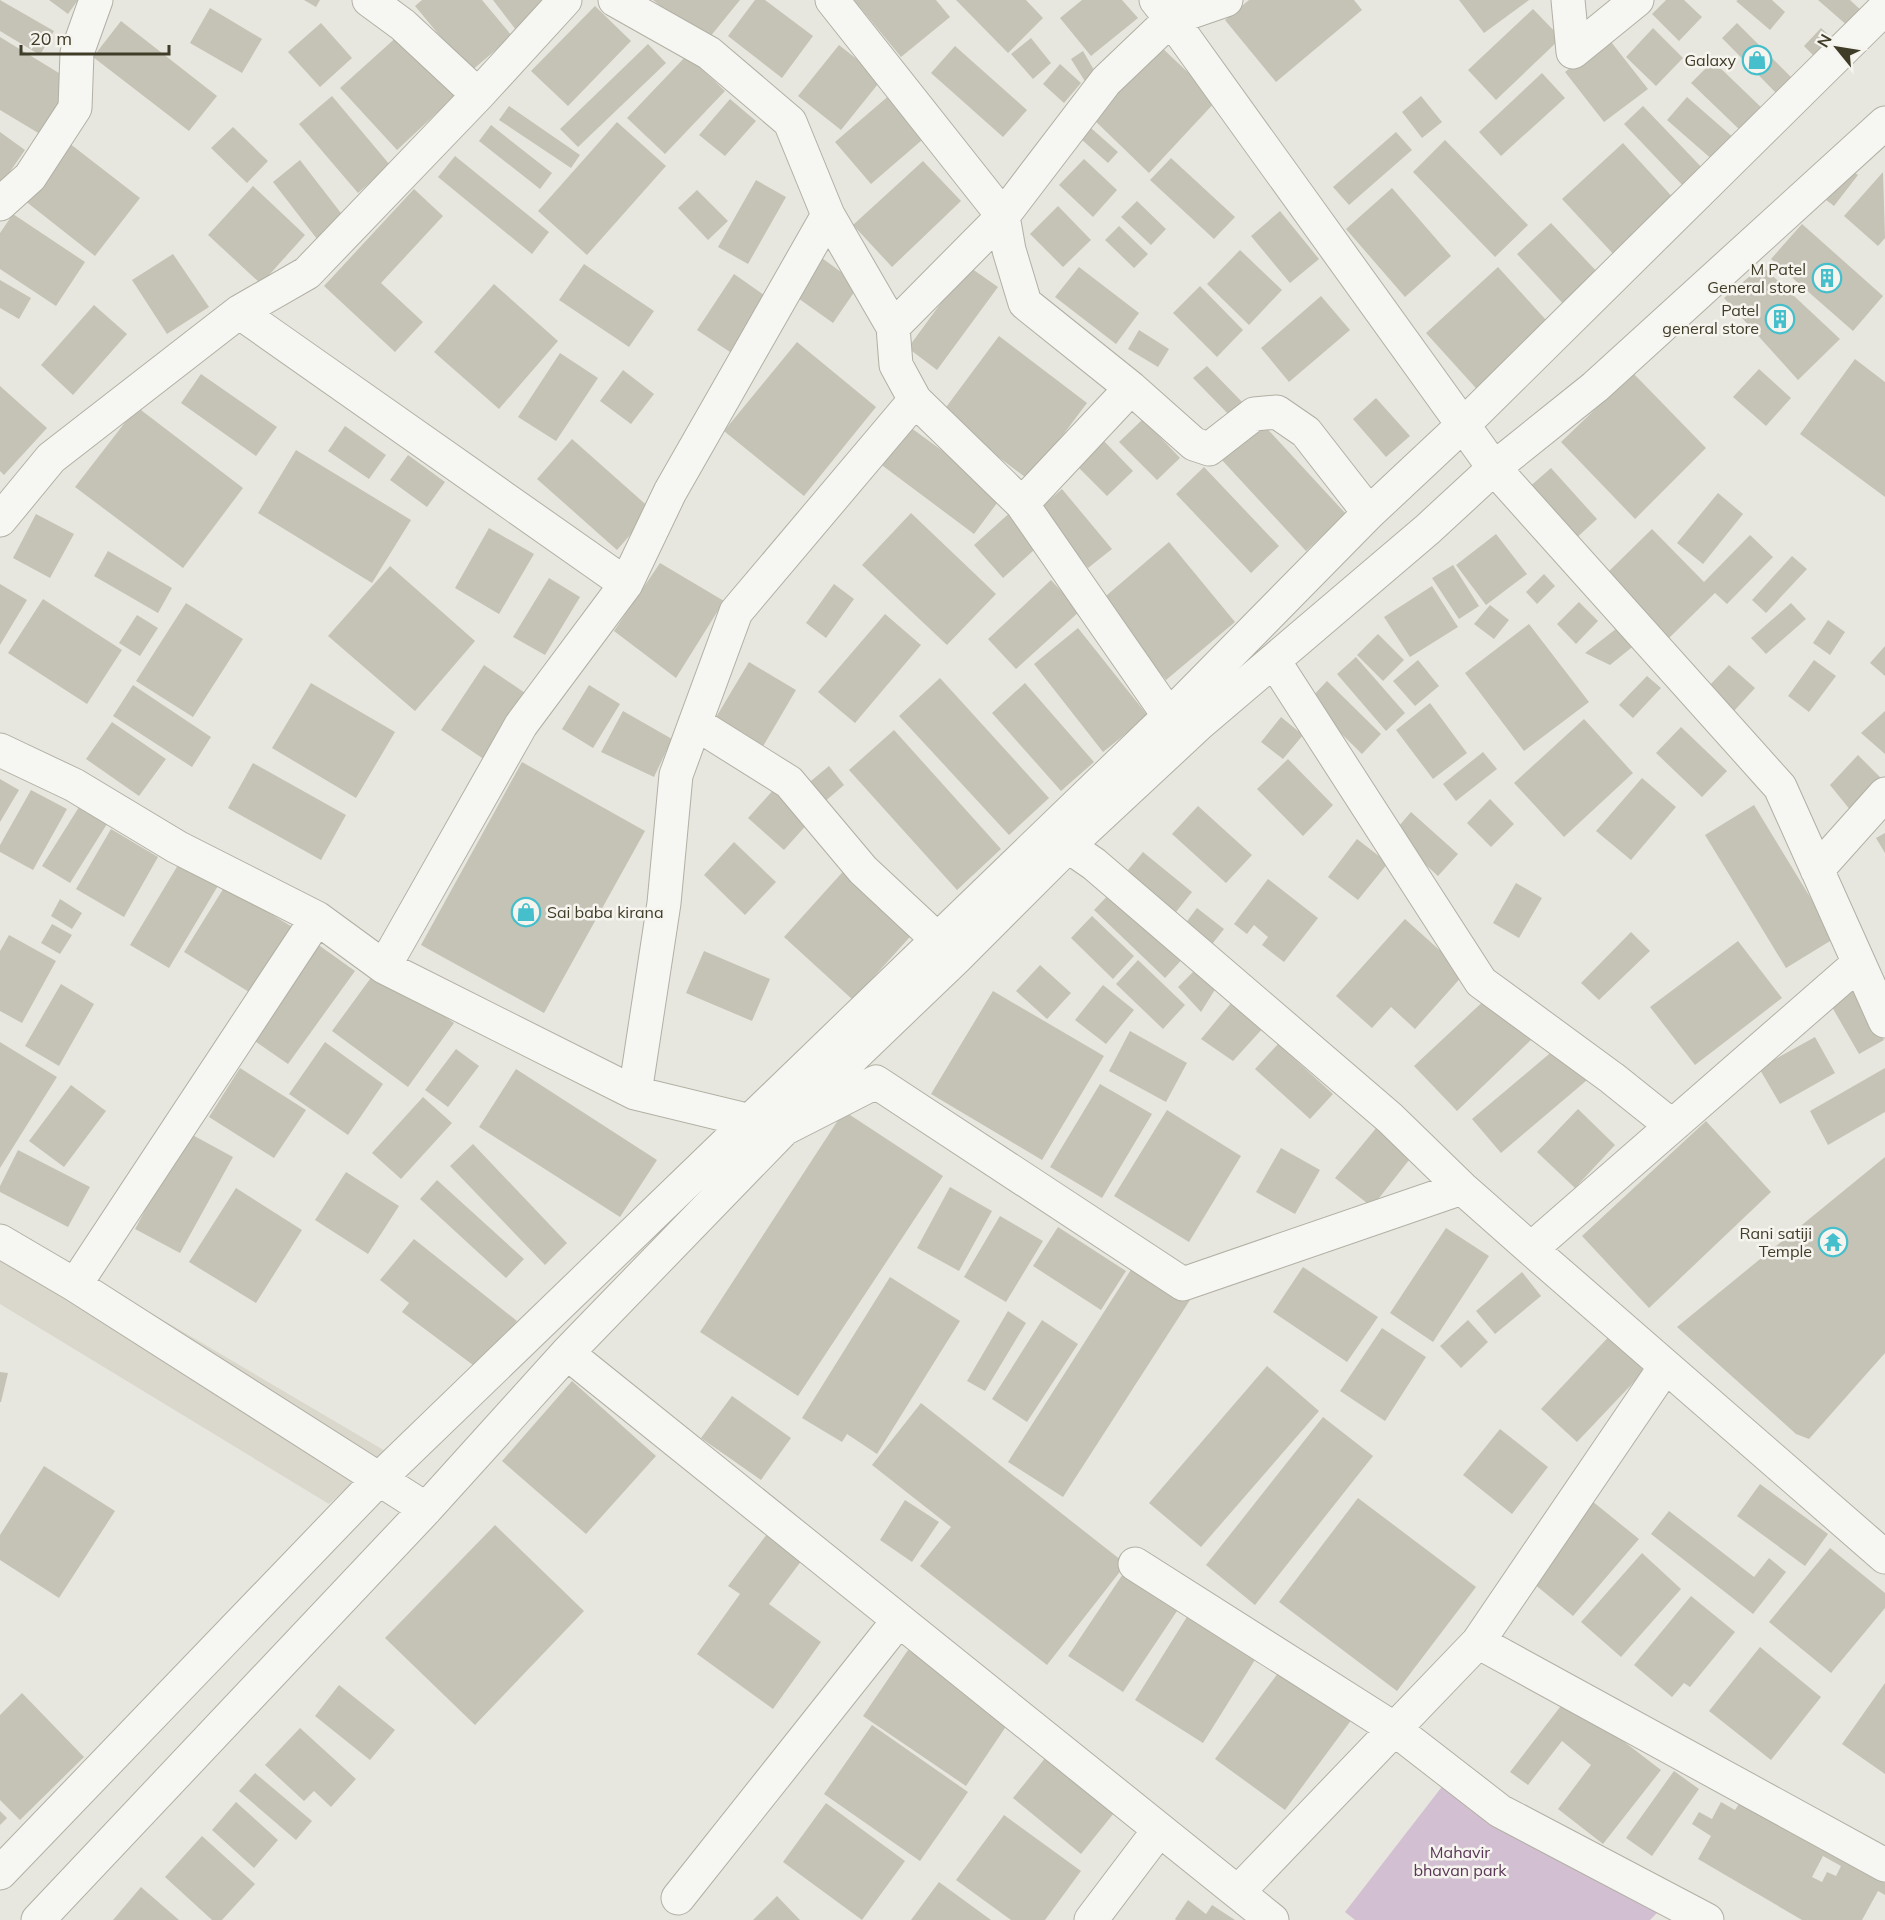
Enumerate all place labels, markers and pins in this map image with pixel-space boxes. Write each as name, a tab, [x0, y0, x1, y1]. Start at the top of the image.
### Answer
shop icon: Galaxy	[1741, 44, 1773, 76]
place label: Galaxy	[1684, 50, 1736, 70]
place label: M Patel General store	[1707, 259, 1806, 297]
building icon: M Patel General store	[1811, 262, 1843, 294]
place label: Patel general store	[1662, 300, 1759, 338]
building icon: Patel general store	[1764, 303, 1796, 335]
shop icon: Sai baba kirana	[510, 896, 542, 928]
place label: Sai baba kirana	[547, 902, 663, 922]
place label: Rani satiji Temple	[1739, 1223, 1812, 1261]
temple icon: Rani satiji Temple	[1817, 1226, 1849, 1258]

